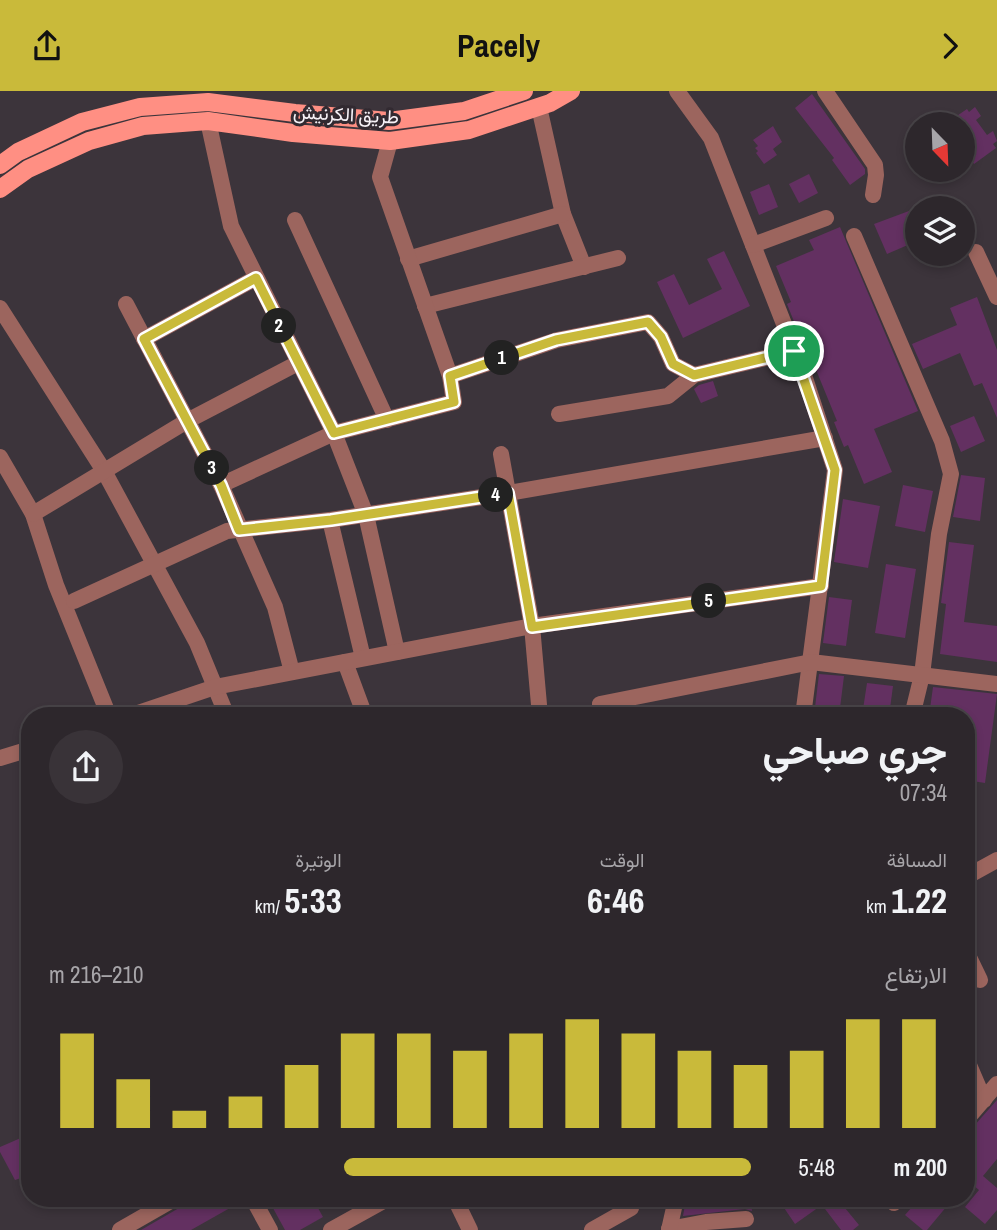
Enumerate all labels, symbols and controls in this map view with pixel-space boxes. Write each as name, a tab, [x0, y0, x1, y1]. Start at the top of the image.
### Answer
text: Pacely	[457, 24, 540, 67]
icon: share	[28, 27, 66, 65]
icon: forward	[931, 27, 969, 65]
street label: طريق الكرنيش	[292, 98, 400, 130]
north arrow	[905, 112, 975, 182]
map controls	[905, 112, 975, 266]
button: layers	[905, 196, 975, 266]
pin: 2	[262, 309, 296, 343]
text: 2	[274, 312, 283, 338]
pin	[764, 321, 824, 381]
icon: arrive	[775, 332, 813, 370]
pin: 1	[484, 341, 520, 375]
text: 1	[497, 344, 506, 370]
pin: 3	[194, 451, 230, 485]
text: 3	[207, 454, 216, 480]
pin: 4	[478, 477, 514, 513]
text: 4	[491, 481, 500, 507]
pin: 5	[692, 583, 726, 619]
text: 5	[704, 587, 713, 613]
text: جري صباحي	[763, 725, 947, 776]
button: share	[49, 730, 123, 804]
text: 07:34	[900, 777, 947, 808]
text: الوتيرة	[295, 847, 342, 873]
text: الوقت	[600, 847, 644, 873]
text: المسافة	[887, 847, 947, 873]
text: 5:33	[284, 877, 342, 924]
text: 6:46	[587, 877, 644, 924]
text: 1.22	[891, 877, 947, 924]
text: /km	[255, 893, 284, 919]
text: km	[866, 893, 891, 919]
text: 210–216 m	[49, 959, 143, 990]
text: الارتفاع	[885, 959, 947, 990]
text: 5:48	[798, 1152, 835, 1183]
text: 200 m	[894, 1152, 947, 1183]

